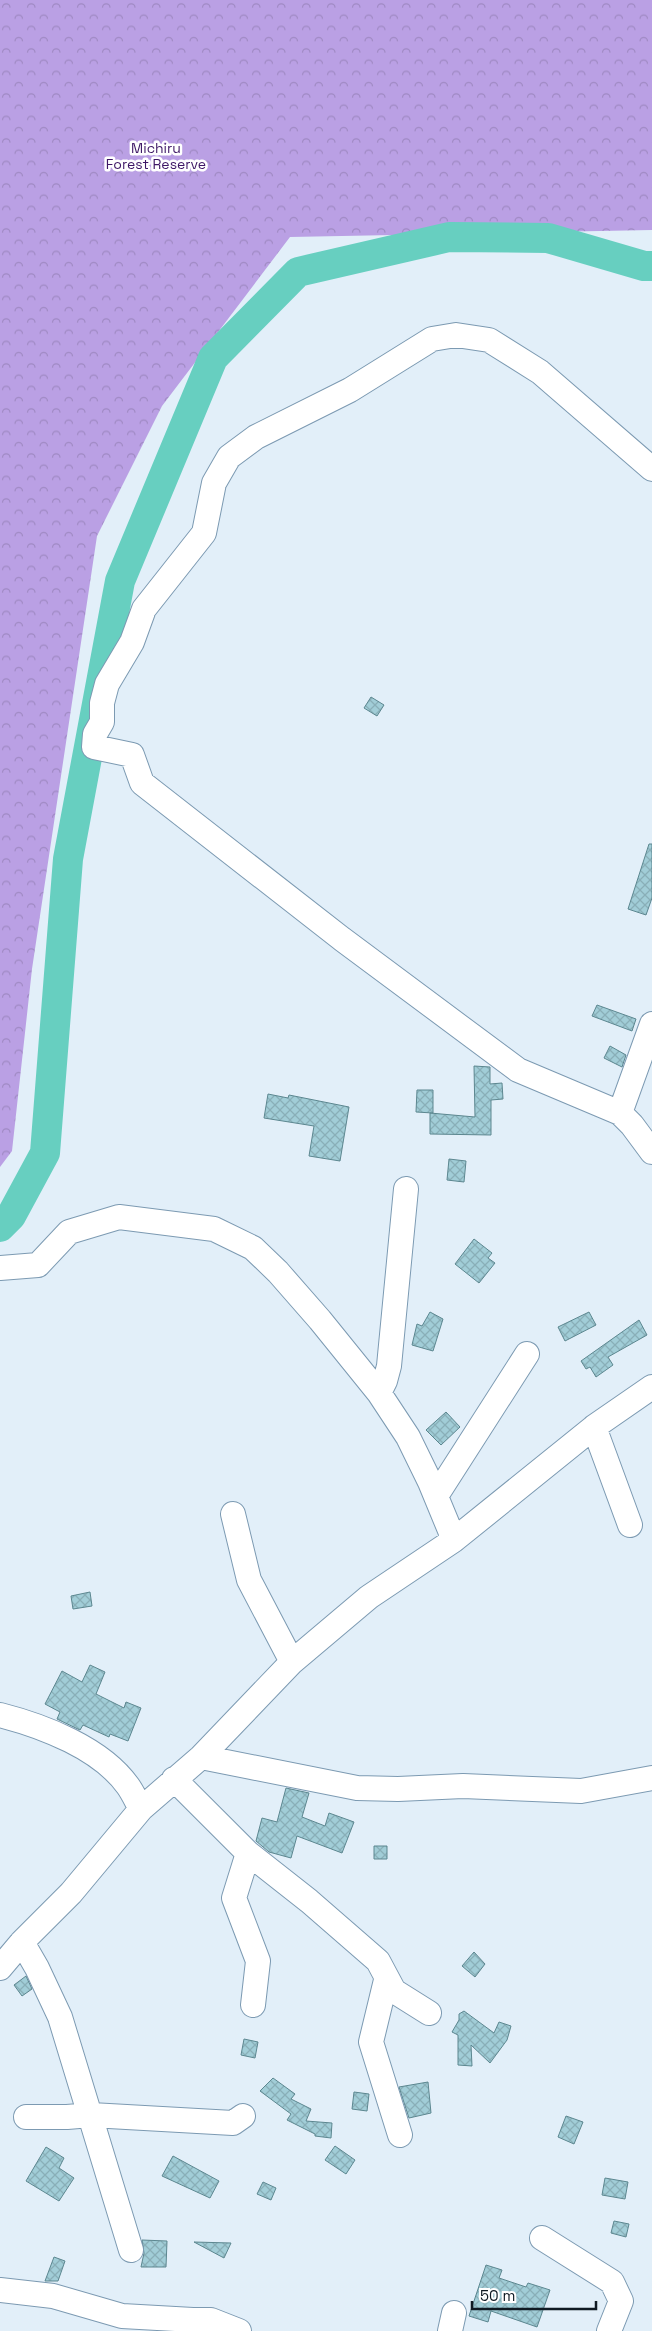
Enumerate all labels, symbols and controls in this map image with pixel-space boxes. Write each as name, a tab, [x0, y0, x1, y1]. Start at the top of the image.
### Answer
park label: Michiru Forest Reserve	[106, 139, 206, 173]
scale bar	[472, 2278, 596, 2310]
text: 50 m	[480, 2286, 515, 2305]

